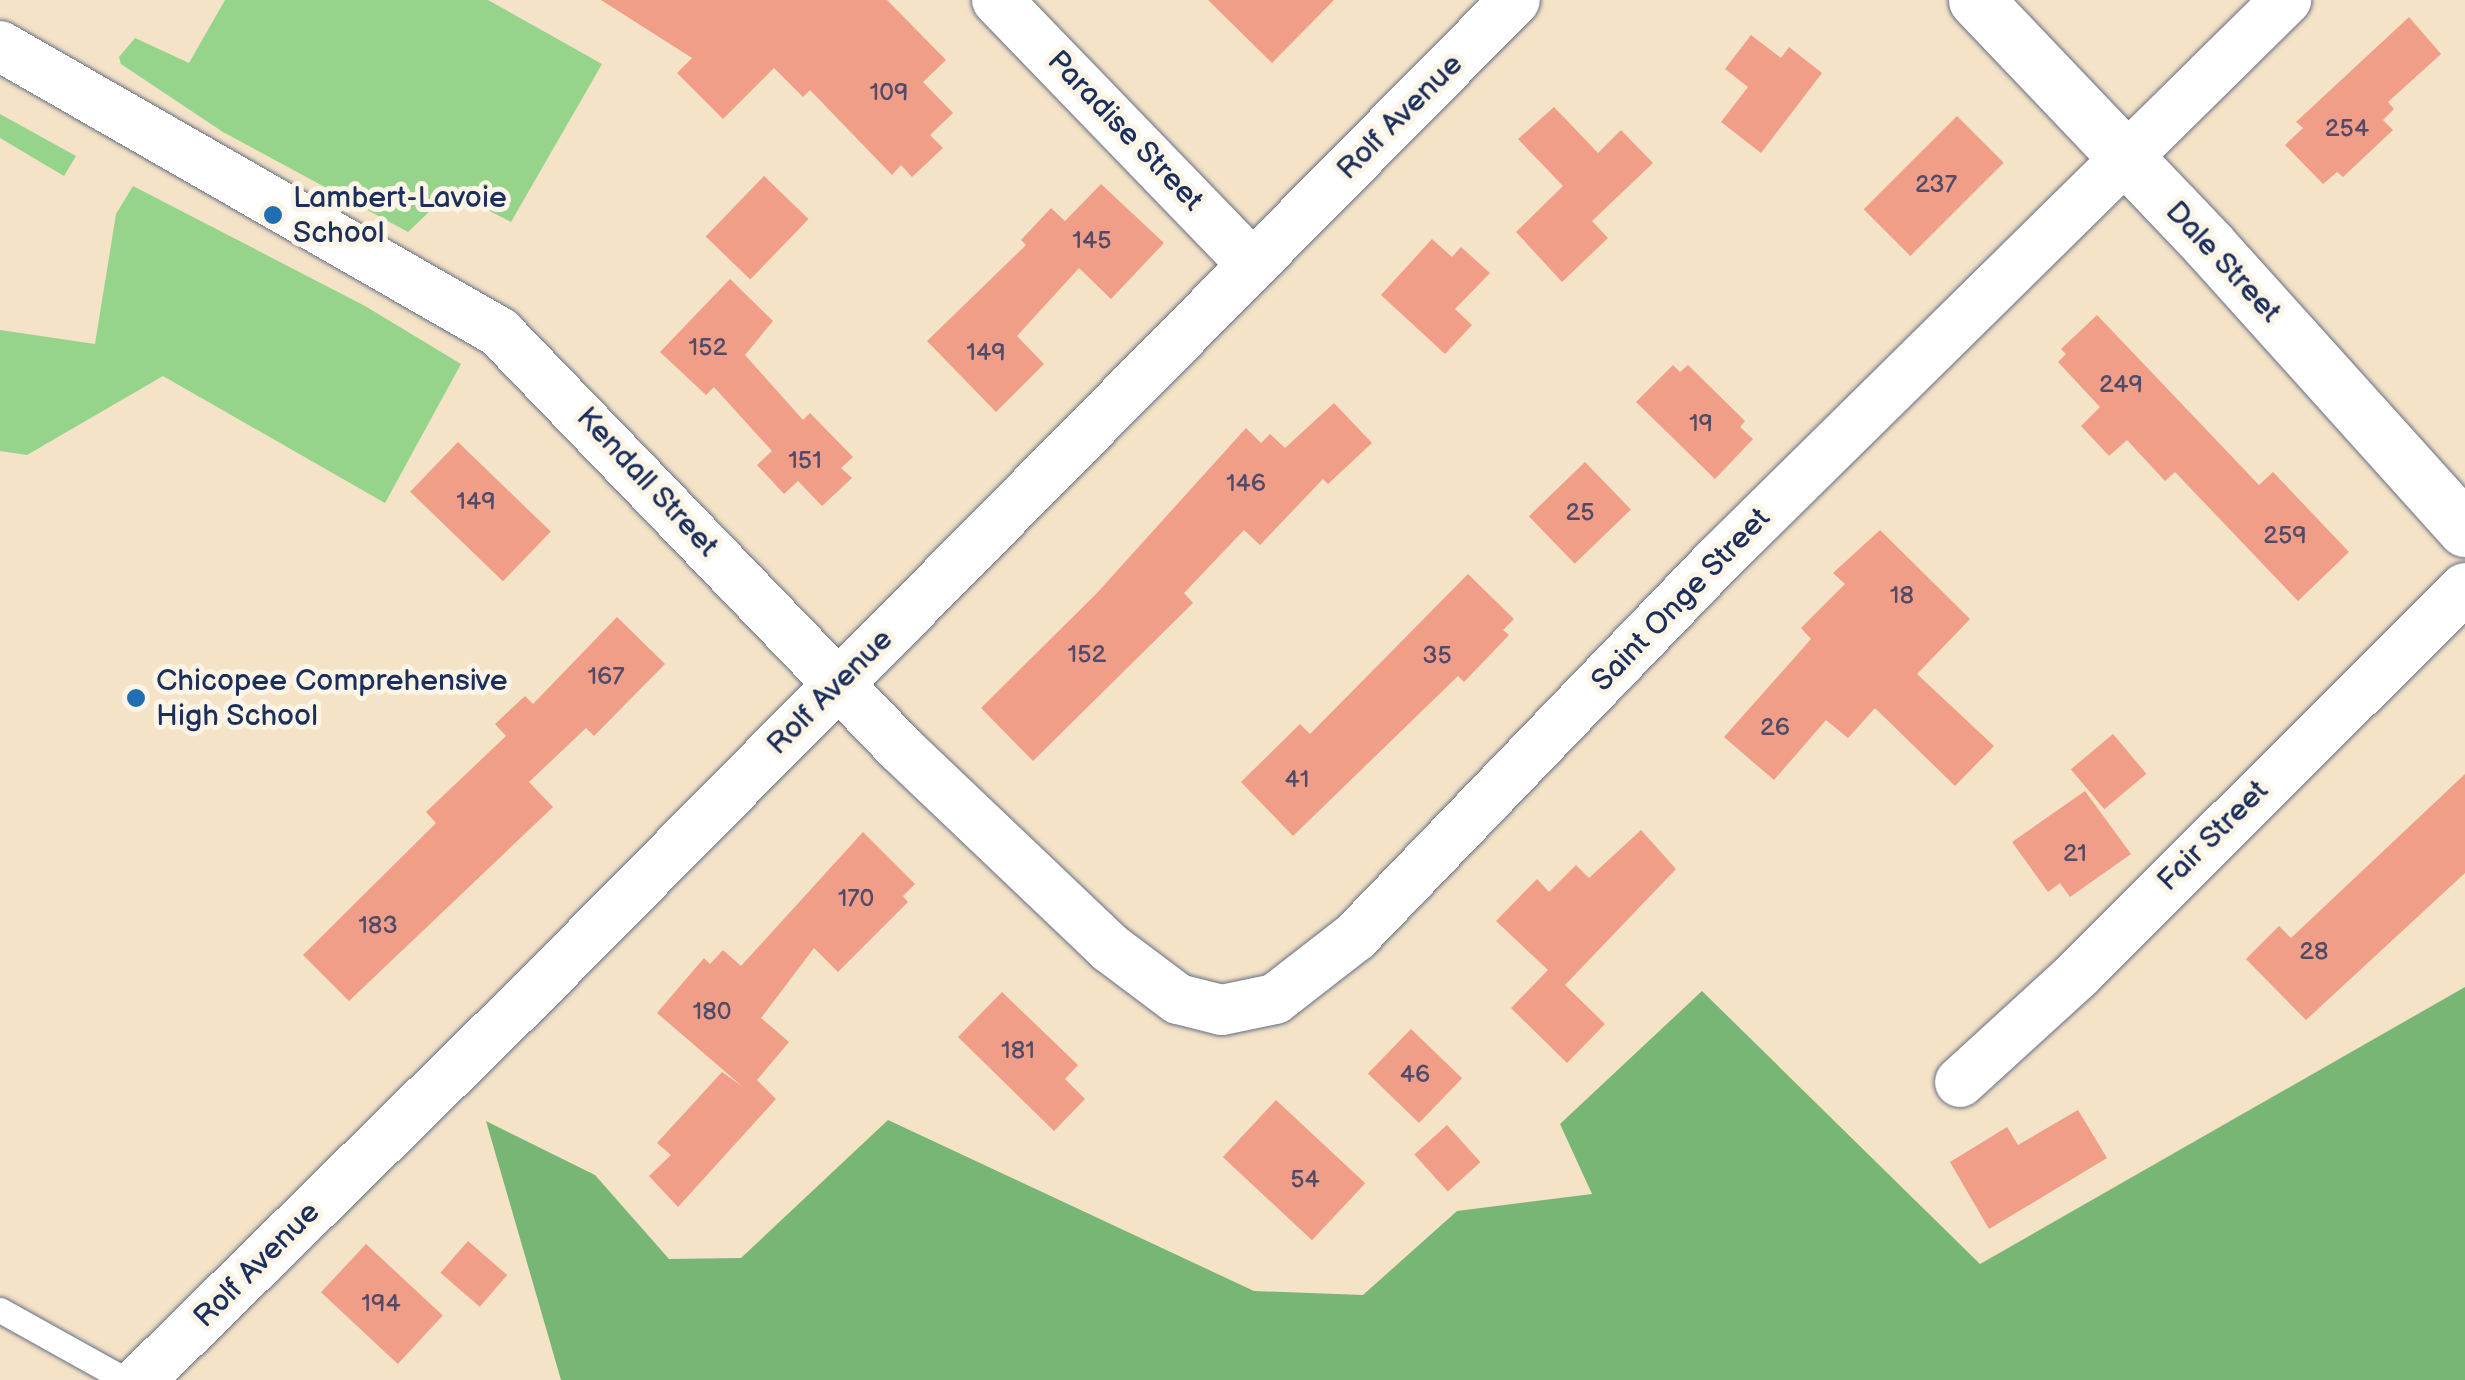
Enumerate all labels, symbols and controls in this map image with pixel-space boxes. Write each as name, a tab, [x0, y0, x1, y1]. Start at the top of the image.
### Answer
street label: Paradise Street	[1039, 43, 1211, 219]
street label: Rolf Avenue	[1330, 47, 1470, 187]
house number: 109	[870, 78, 908, 108]
house number: 254	[2325, 114, 2369, 144]
house number: 237	[1915, 170, 1957, 200]
place label: Lambert-Lavoie School	[293, 180, 507, 250]
street label: Dale Street	[2158, 194, 2288, 330]
marker: Lambert-Lavoie School	[262, 204, 284, 226]
house number: 145	[1072, 226, 1112, 256]
house number: 152	[689, 333, 727, 363]
house number: 149	[966, 338, 1006, 368]
house number: 249	[2099, 370, 2143, 400]
street label: Kendall Street	[568, 400, 726, 564]
house number: 19	[1689, 409, 1713, 439]
house number: 151	[788, 446, 822, 476]
house number: 146	[1226, 469, 1266, 499]
house number: 149	[456, 487, 496, 517]
house number: 25	[1565, 498, 1595, 528]
street label: Saint Onge Street	[1584, 501, 1778, 699]
house number: 259	[2263, 521, 2307, 551]
house number: 18	[1890, 581, 1914, 611]
street label: Rolf Avenue	[760, 622, 900, 762]
house number: 152	[1068, 640, 1106, 670]
house number: 35	[1422, 641, 1452, 671]
house number: 167	[587, 662, 625, 692]
place label: Chicopee Comprehensive High School	[156, 663, 508, 734]
marker: Chicopee Comprehensive High School	[125, 687, 147, 709]
house number: 26	[1760, 713, 1790, 743]
house number: 41	[1285, 765, 1309, 795]
street label: Fair Street	[2150, 773, 2276, 899]
house number: 21	[2063, 839, 2087, 869]
house number: 170	[838, 884, 874, 914]
house number: 183	[358, 911, 398, 941]
house number: 28	[2299, 937, 2329, 967]
house number: 180	[693, 997, 731, 1027]
house number: 181	[1001, 1036, 1035, 1066]
house number: 46	[1400, 1060, 1430, 1090]
house number: 54	[1290, 1165, 1320, 1195]
street label: Rolf Avenue	[187, 1195, 327, 1335]
house number: 194	[361, 1289, 401, 1319]

